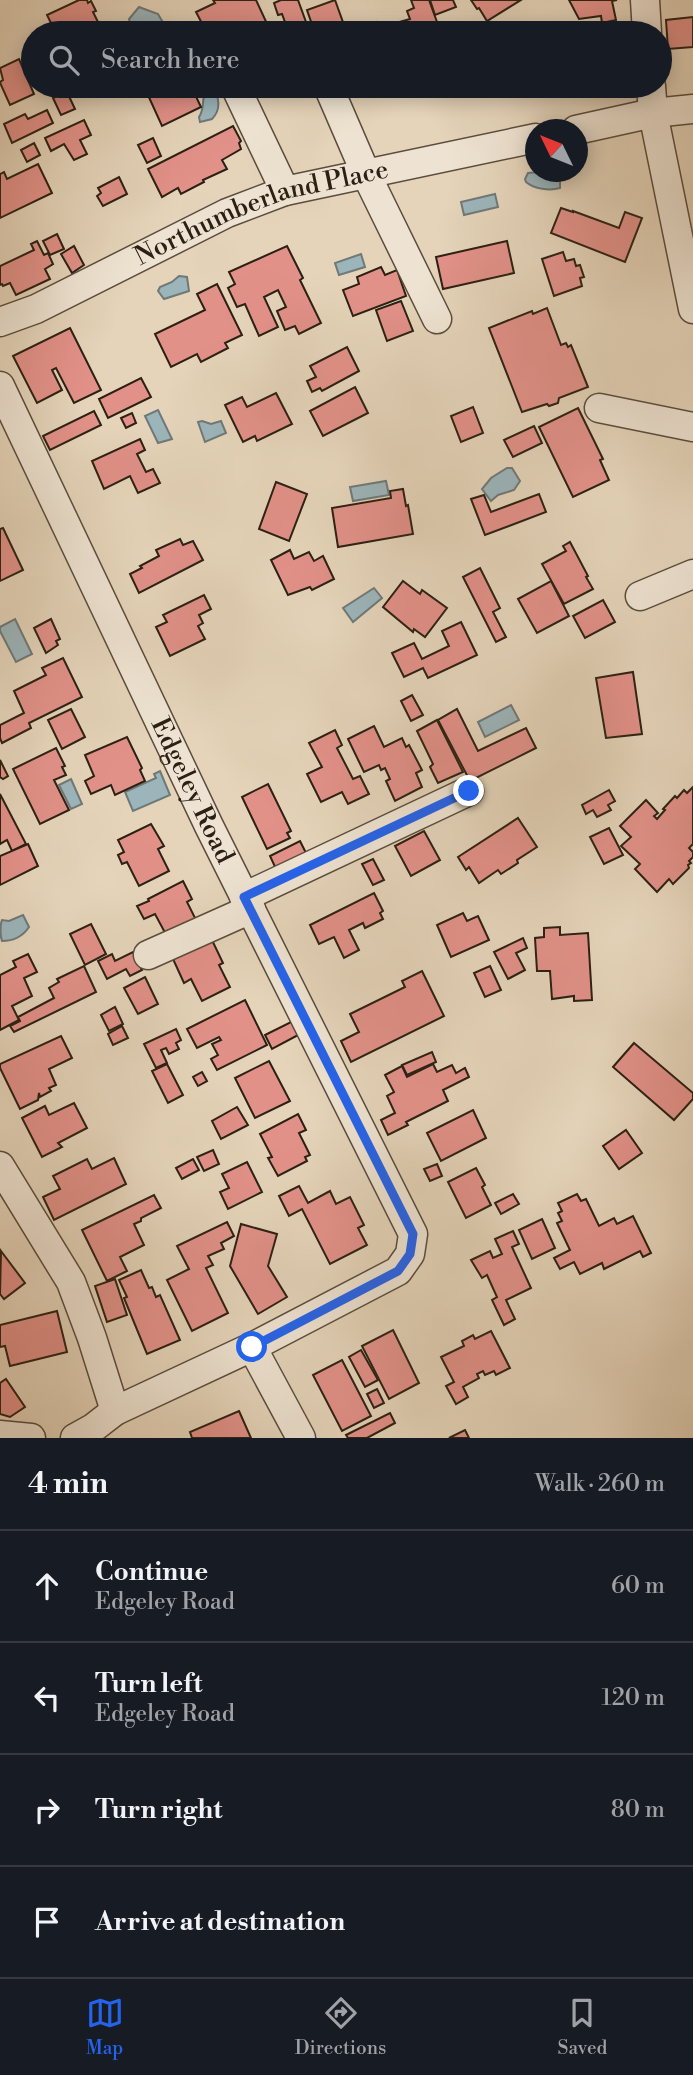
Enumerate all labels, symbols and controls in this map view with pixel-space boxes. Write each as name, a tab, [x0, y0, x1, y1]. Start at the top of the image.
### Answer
search box	[21, 21, 672, 98]
icon: search	[45, 41, 83, 79]
text: Search here	[101, 44, 240, 76]
north arrow	[525, 119, 588, 182]
street label: Northumberland Place	[129, 154, 391, 273]
street label: Edgeley Road	[144, 712, 241, 869]
route end	[453, 775, 484, 806]
route start	[236, 1331, 267, 1362]
text: 4 min	[28, 1465, 108, 1503]
text: Walk · 260 m	[535, 1470, 665, 1498]
text: Continue	[95, 1556, 208, 1588]
icon: ahead	[28, 1567, 66, 1605]
text: 60 m	[611, 1572, 665, 1600]
text: Edgeley Road	[95, 1588, 235, 1616]
text: Turn left	[95, 1668, 203, 1700]
icon: left	[28, 1679, 66, 1717]
text: 120 m	[601, 1684, 665, 1712]
text: Edgeley Road	[95, 1700, 235, 1728]
icon: right	[28, 1791, 66, 1829]
text: Turn right	[95, 1794, 223, 1826]
text: 80 m	[611, 1796, 665, 1824]
icon: arrive	[28, 1903, 66, 1941]
text: Arrive at destination	[95, 1906, 345, 1938]
tab: Map	[86, 1994, 124, 2060]
tab: Directions	[295, 1994, 386, 2060]
tab: Saved	[558, 1994, 607, 2060]

